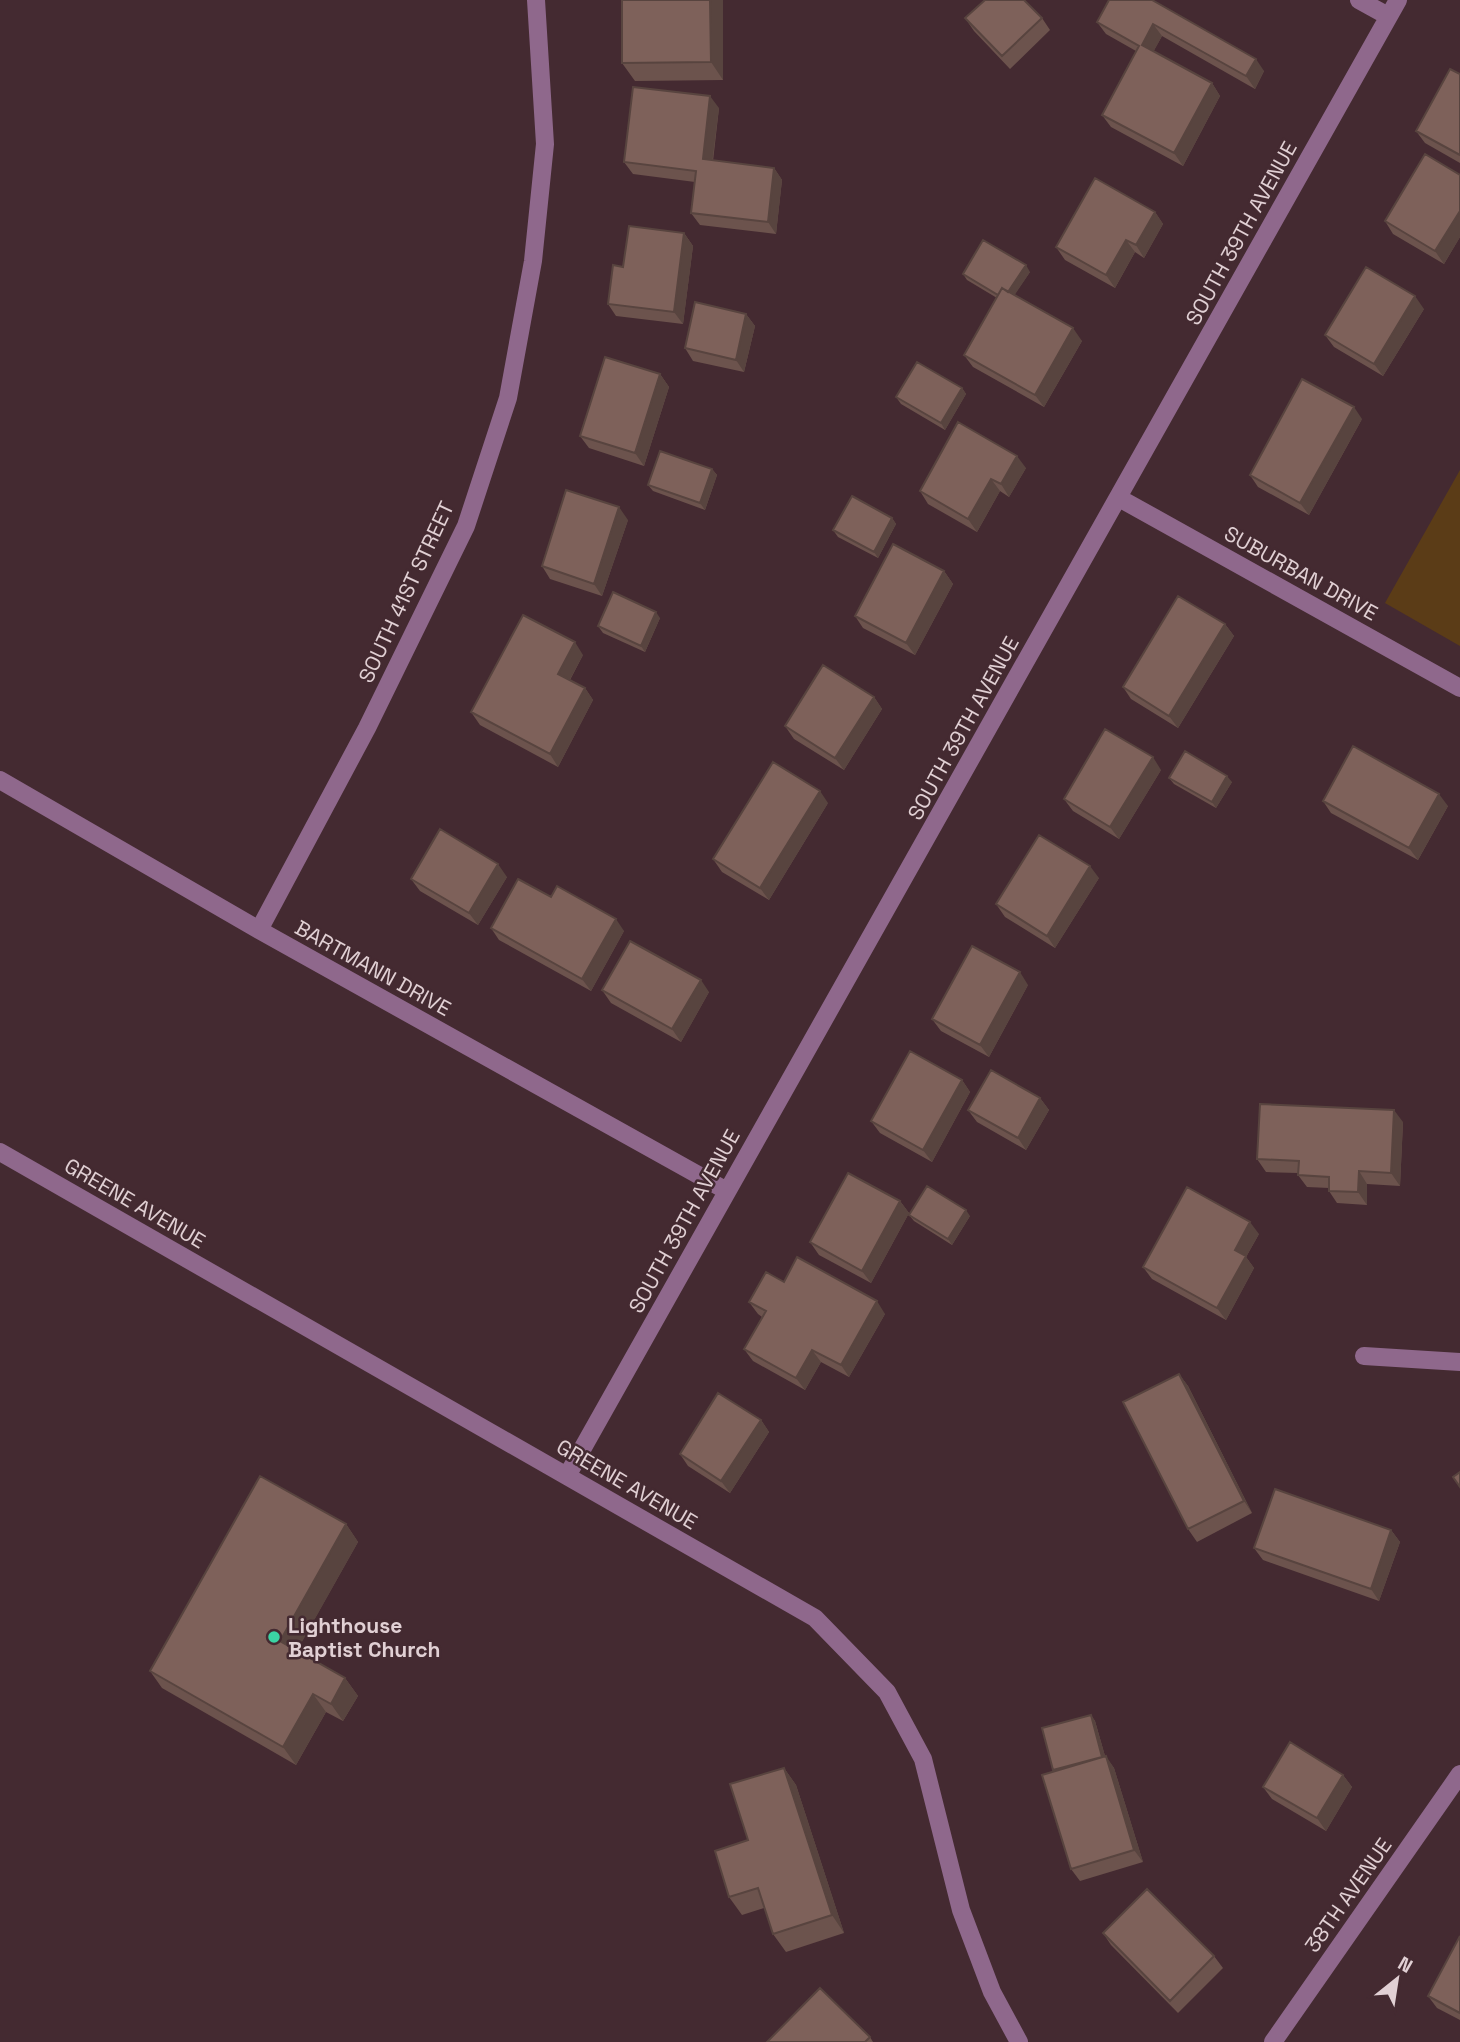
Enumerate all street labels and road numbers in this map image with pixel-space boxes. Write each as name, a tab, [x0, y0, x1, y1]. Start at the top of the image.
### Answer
street label: SOUTH 39TH AVENUE	[1179, 136, 1303, 330]
street label: SOUTH 41ST STREET	[352, 497, 460, 687]
street label: SUBURBAN DRIVE	[1219, 520, 1383, 626]
street label: SOUTH 39TH AVENUE	[901, 631, 1025, 825]
street label: BARTMANN DRIVE	[290, 914, 456, 1022]
street label: SOUTH 39TH AVENUE	[622, 1124, 746, 1318]
street label: GREENE AVENUE	[60, 1152, 210, 1254]
street label: GREENE AVENUE	[552, 1433, 702, 1535]
street label: 38TH AVENUE	[1299, 1832, 1397, 1958]

